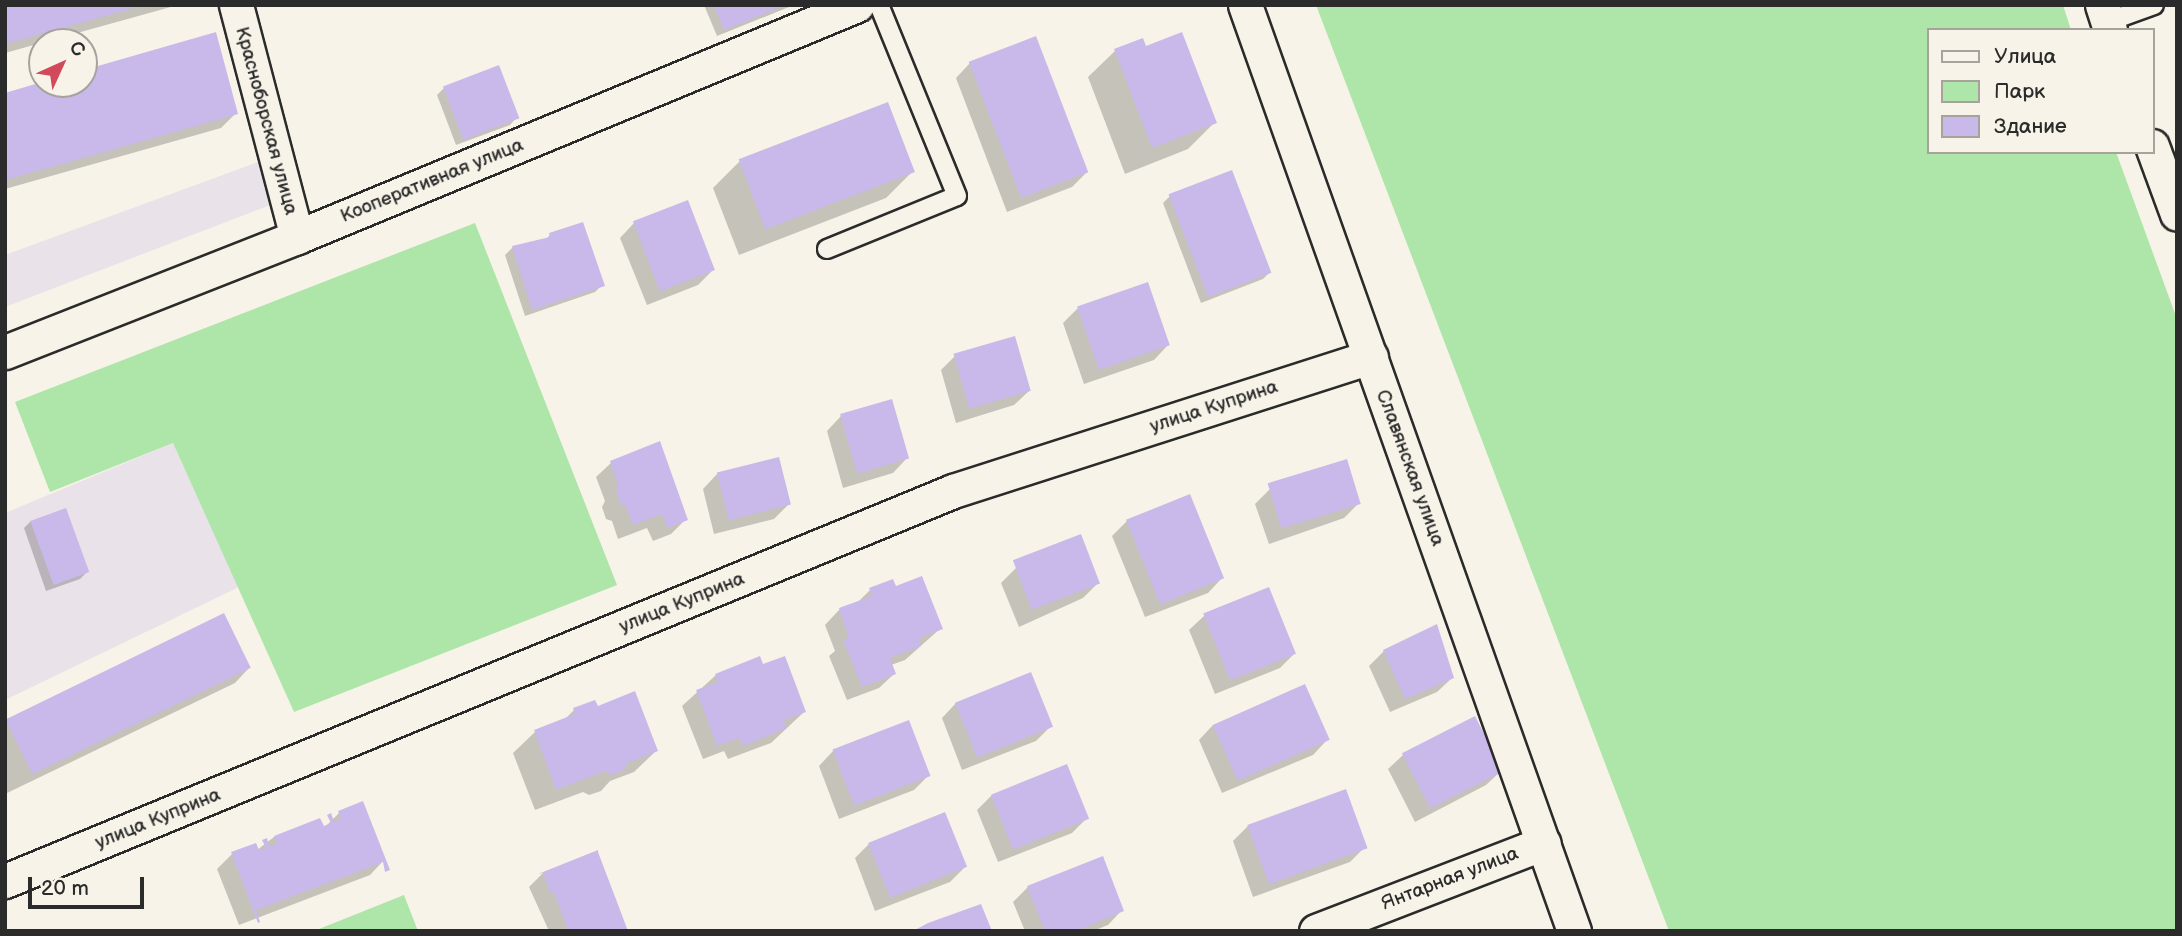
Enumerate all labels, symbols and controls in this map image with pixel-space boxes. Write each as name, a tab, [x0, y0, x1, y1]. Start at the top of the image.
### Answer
street label: Красноборская улица	[230, 24, 302, 218]
north arrow	[28, 28, 98, 98]
legend	[1926, 28, 2154, 154]
text: С	[64, 36, 90, 62]
text: Улица	[1994, 44, 2056, 69]
text: Парк	[1994, 79, 2045, 104]
text: Здание	[1994, 114, 2067, 139]
street label: Кооперативная улица	[337, 134, 527, 228]
street label: улица Куприна	[1147, 376, 1281, 438]
street label: Славянская улица	[1371, 387, 1449, 549]
street label: улица Куприна	[616, 568, 748, 638]
street label: улица Куприна	[92, 784, 224, 854]
street label: Янтарная улица	[1378, 842, 1522, 916]
scale bar	[32, 862, 147, 906]
text: 20 m	[41, 876, 89, 901]

